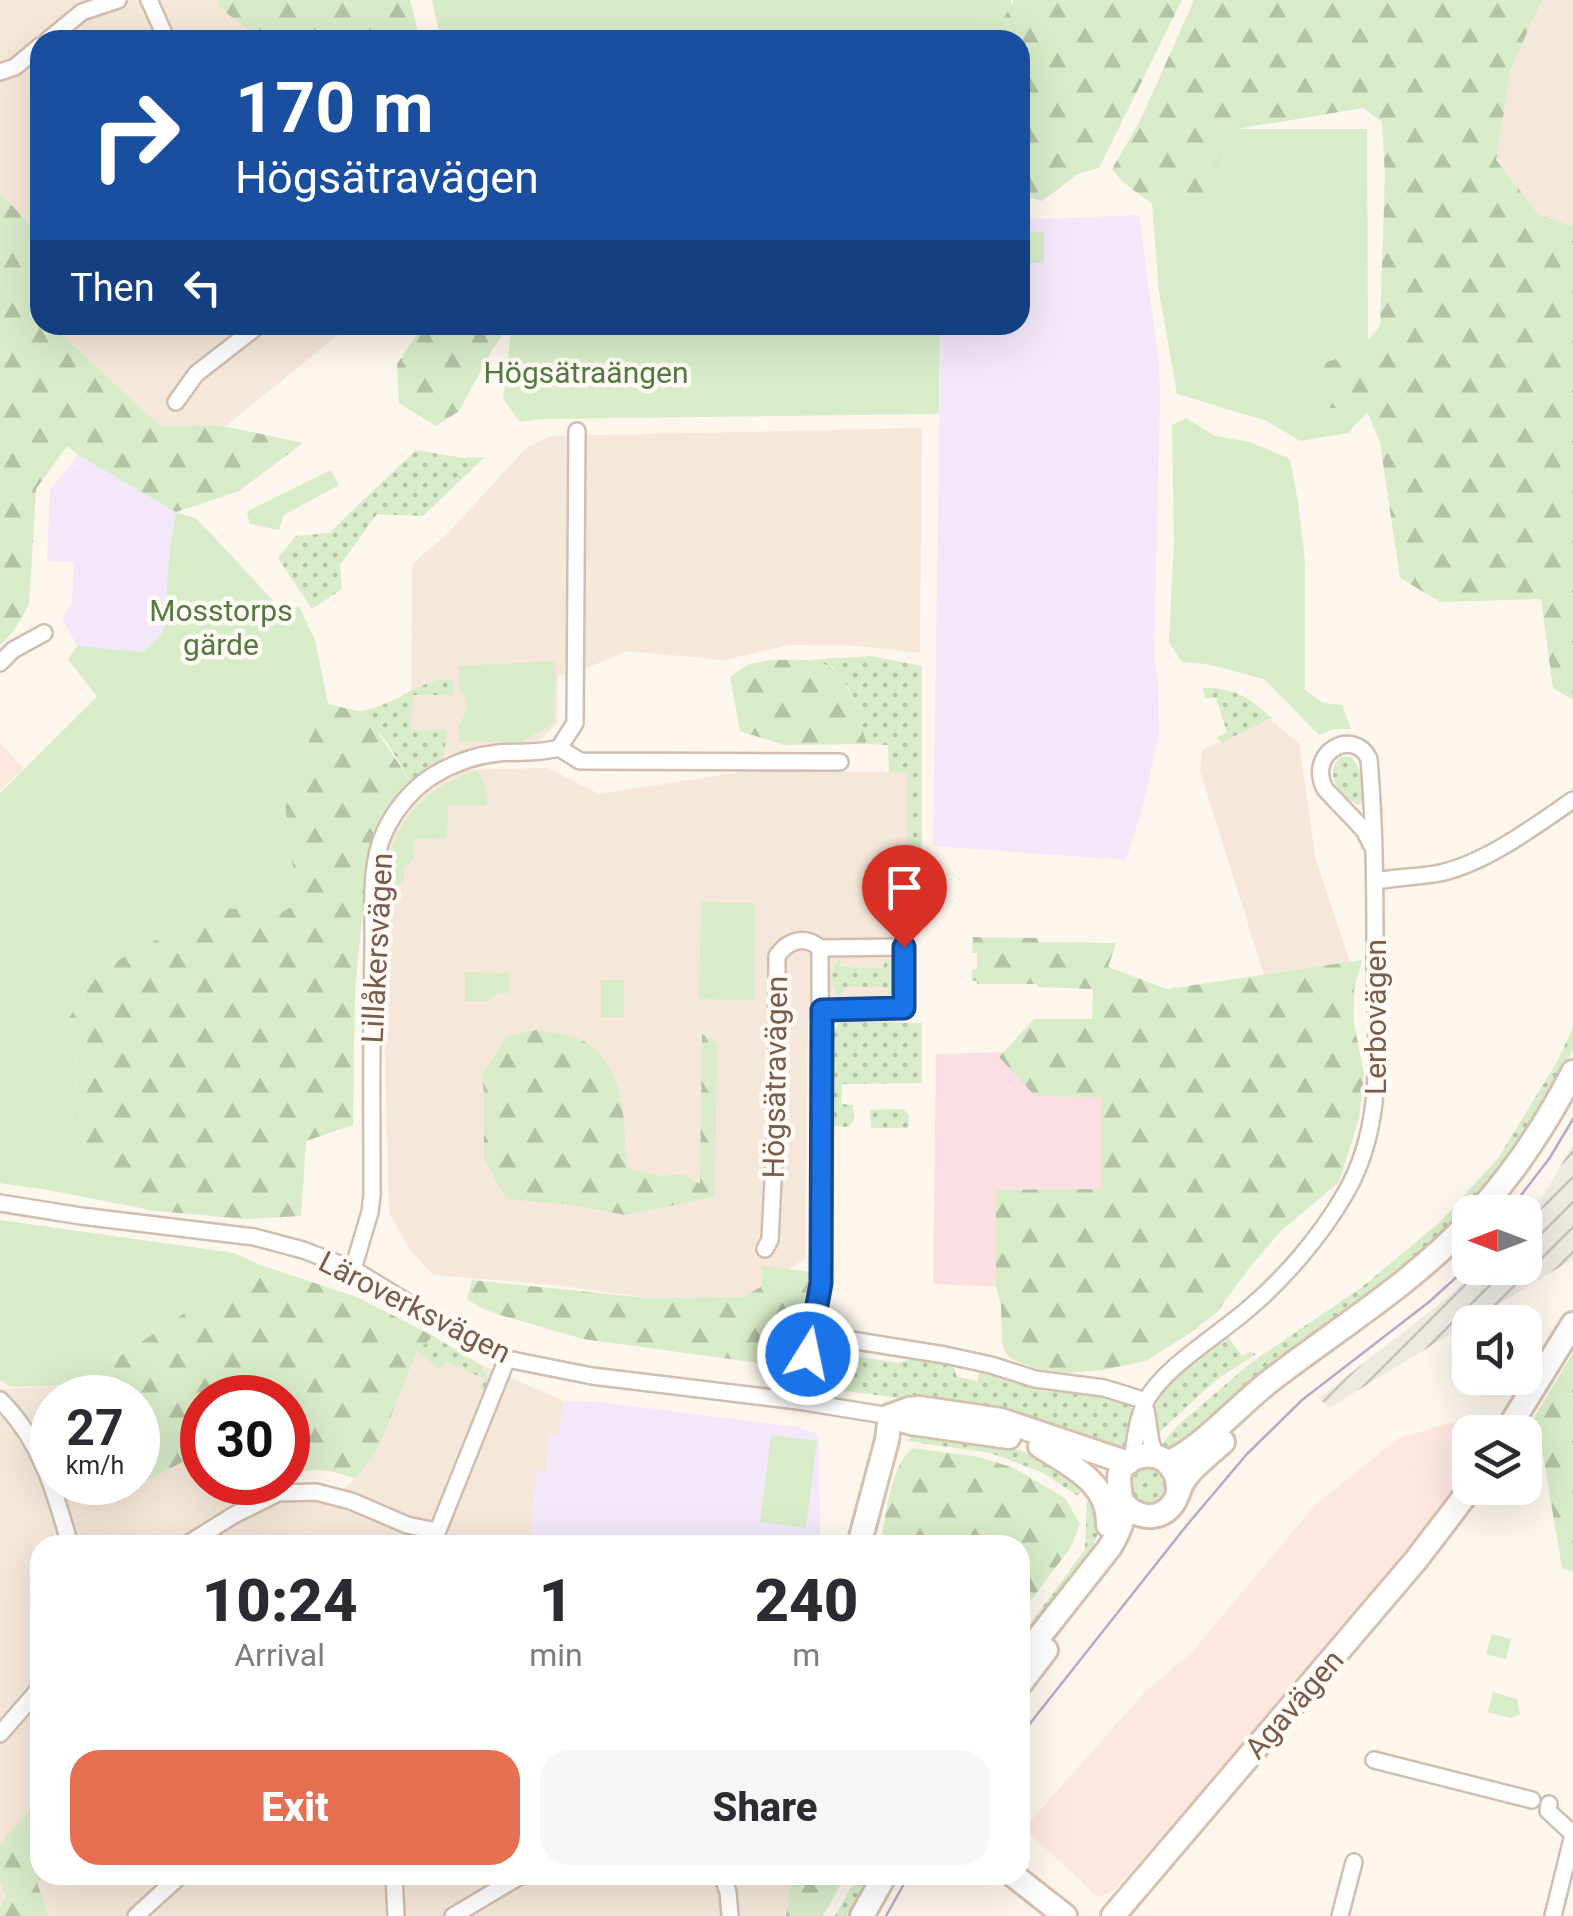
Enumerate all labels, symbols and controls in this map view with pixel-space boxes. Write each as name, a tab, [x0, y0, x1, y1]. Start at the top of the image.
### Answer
text: 170 m	[235, 67, 434, 149]
icon: right	[70, 70, 200, 200]
text: Högsätravägen	[235, 151, 539, 204]
icon: left	[175, 260, 230, 315]
text: Then	[70, 266, 155, 310]
park label: Högsätraängen	[483, 355, 689, 390]
park label: Mosstorps gärde	[149, 593, 293, 662]
pin	[862, 845, 947, 948]
street label: Lillåkersvägen	[355, 852, 399, 1044]
icon: arrive	[877, 860, 932, 915]
street label: Lerbovägen	[1358, 939, 1393, 1095]
street label: Högsätravägen	[756, 975, 794, 1179]
north arrow	[1452, 1195, 1542, 1285]
map controls	[1452, 1195, 1542, 1505]
street label: Läroverksvägen	[313, 1244, 517, 1370]
position arrow	[756, 1302, 860, 1406]
button: sound	[1452, 1305, 1542, 1395]
speed limit sign: 30	[180, 1375, 310, 1505]
text: 27	[66, 1399, 124, 1457]
button: layers	[1452, 1415, 1542, 1505]
text: km/h	[66, 1451, 124, 1480]
text: 10:24	[202, 1565, 358, 1636]
text: 1	[539, 1565, 573, 1636]
text: 240	[754, 1565, 858, 1636]
text: Arrival	[234, 1636, 325, 1674]
text: min	[529, 1636, 583, 1674]
text: m	[792, 1636, 820, 1674]
street label: Agavägen	[1237, 1643, 1351, 1765]
button: Exit	[70, 1750, 520, 1865]
button: Share	[540, 1750, 990, 1865]

